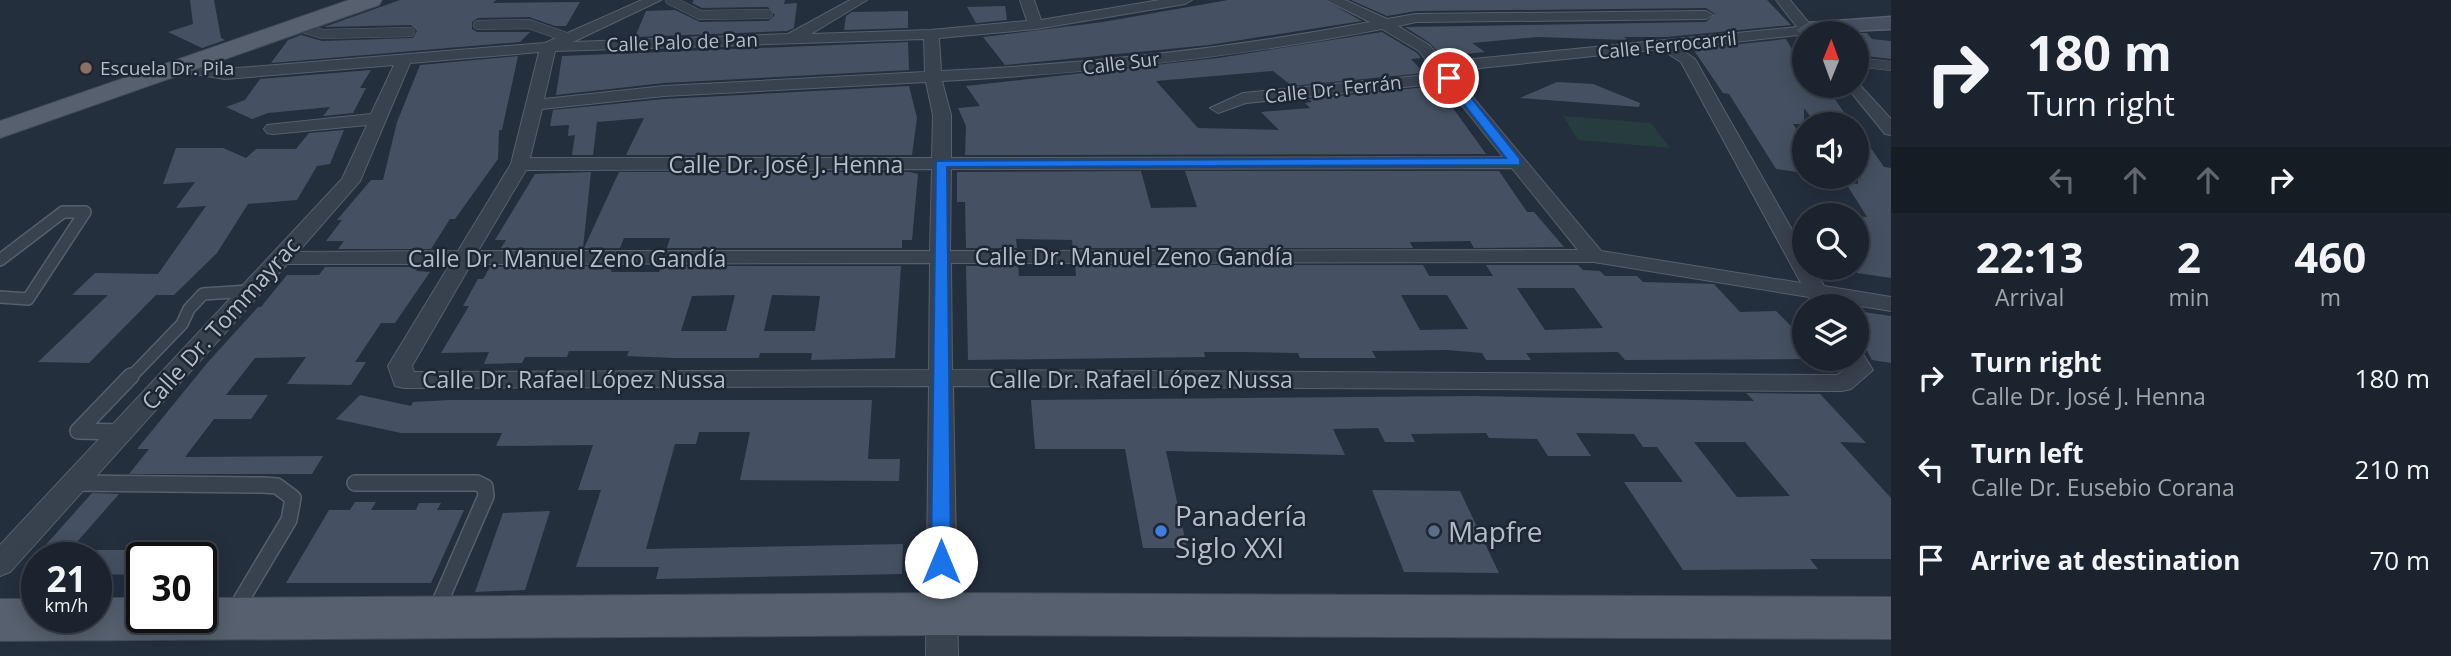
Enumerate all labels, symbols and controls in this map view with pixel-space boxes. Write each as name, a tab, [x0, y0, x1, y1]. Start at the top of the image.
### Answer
text: 180 m	[2027, 19, 2172, 85]
north arrow	[1792, 21, 1869, 98]
map controls	[1792, 21, 1869, 371]
street label: Calle Ferrocarril	[1596, 25, 1738, 65]
street label: Calle Palo de Pan	[606, 26, 758, 58]
icon: right	[1912, 28, 2003, 119]
street label: Calle Sur	[1081, 45, 1161, 81]
pin	[1419, 48, 1479, 108]
place label: Escuela Dr. Pila	[100, 55, 234, 81]
icon: arrive	[1430, 59, 1468, 97]
marker: Escuela Dr. Pila	[78, 60, 94, 76]
street label: Calle Dr. Ferrán	[1263, 69, 1403, 109]
text: Turn right	[2027, 82, 2175, 125]
button: sound	[1792, 112, 1869, 189]
street label: Calle Dr. José J. Henna	[669, 148, 903, 180]
icon: left	[2043, 161, 2081, 199]
icon: ahead	[2116, 161, 2154, 199]
icon: ahead	[2189, 161, 2227, 199]
icon: right	[2262, 161, 2300, 199]
button: search	[1792, 203, 1869, 280]
text: 22:13	[1976, 228, 2084, 285]
text: 2	[2177, 228, 2201, 285]
text: 460	[2294, 228, 2366, 285]
street label: Calle Dr. Tommayrac	[134, 230, 306, 416]
street label: Calle Dr. Manuel Zeno Gandía	[975, 240, 1293, 272]
street label: Calle Dr. Manuel Zeno Gandía	[408, 242, 726, 274]
text: Arrival	[1995, 281, 2064, 313]
text: min	[2168, 281, 2210, 313]
text: m	[2320, 281, 2341, 313]
button: layers	[1792, 294, 1869, 371]
text: Turn right	[1971, 344, 2102, 380]
icon: right	[1912, 359, 1950, 397]
text: 180 m	[2355, 360, 2430, 396]
street label: Calle Dr. Rafael López Nussa	[422, 363, 726, 395]
street label: Calle Dr. Rafael López Nussa	[989, 363, 1293, 395]
text: Calle Dr. José J. Henna	[1971, 380, 2206, 412]
text: Turn left	[1971, 435, 2083, 471]
icon: left	[1912, 450, 1950, 488]
text: 210 m	[2355, 451, 2430, 487]
text: Calle Dr. Eusebio Corana	[1971, 471, 2235, 503]
place label: Panadería Siglo XXI	[1175, 496, 1307, 566]
place label: Mapfre	[1448, 512, 1542, 550]
marker: Panadería Siglo XXI	[1153, 523, 1169, 539]
marker: Mapfre	[1426, 523, 1442, 539]
position arrow	[904, 525, 978, 599]
icon: arrive	[1912, 541, 1950, 579]
speed limit sign: 30	[126, 542, 217, 633]
text: Arrive at destination	[1971, 542, 2240, 578]
text: 70 m	[2369, 542, 2430, 578]
text: 21	[46, 555, 87, 602]
text: km/h	[45, 593, 88, 617]

